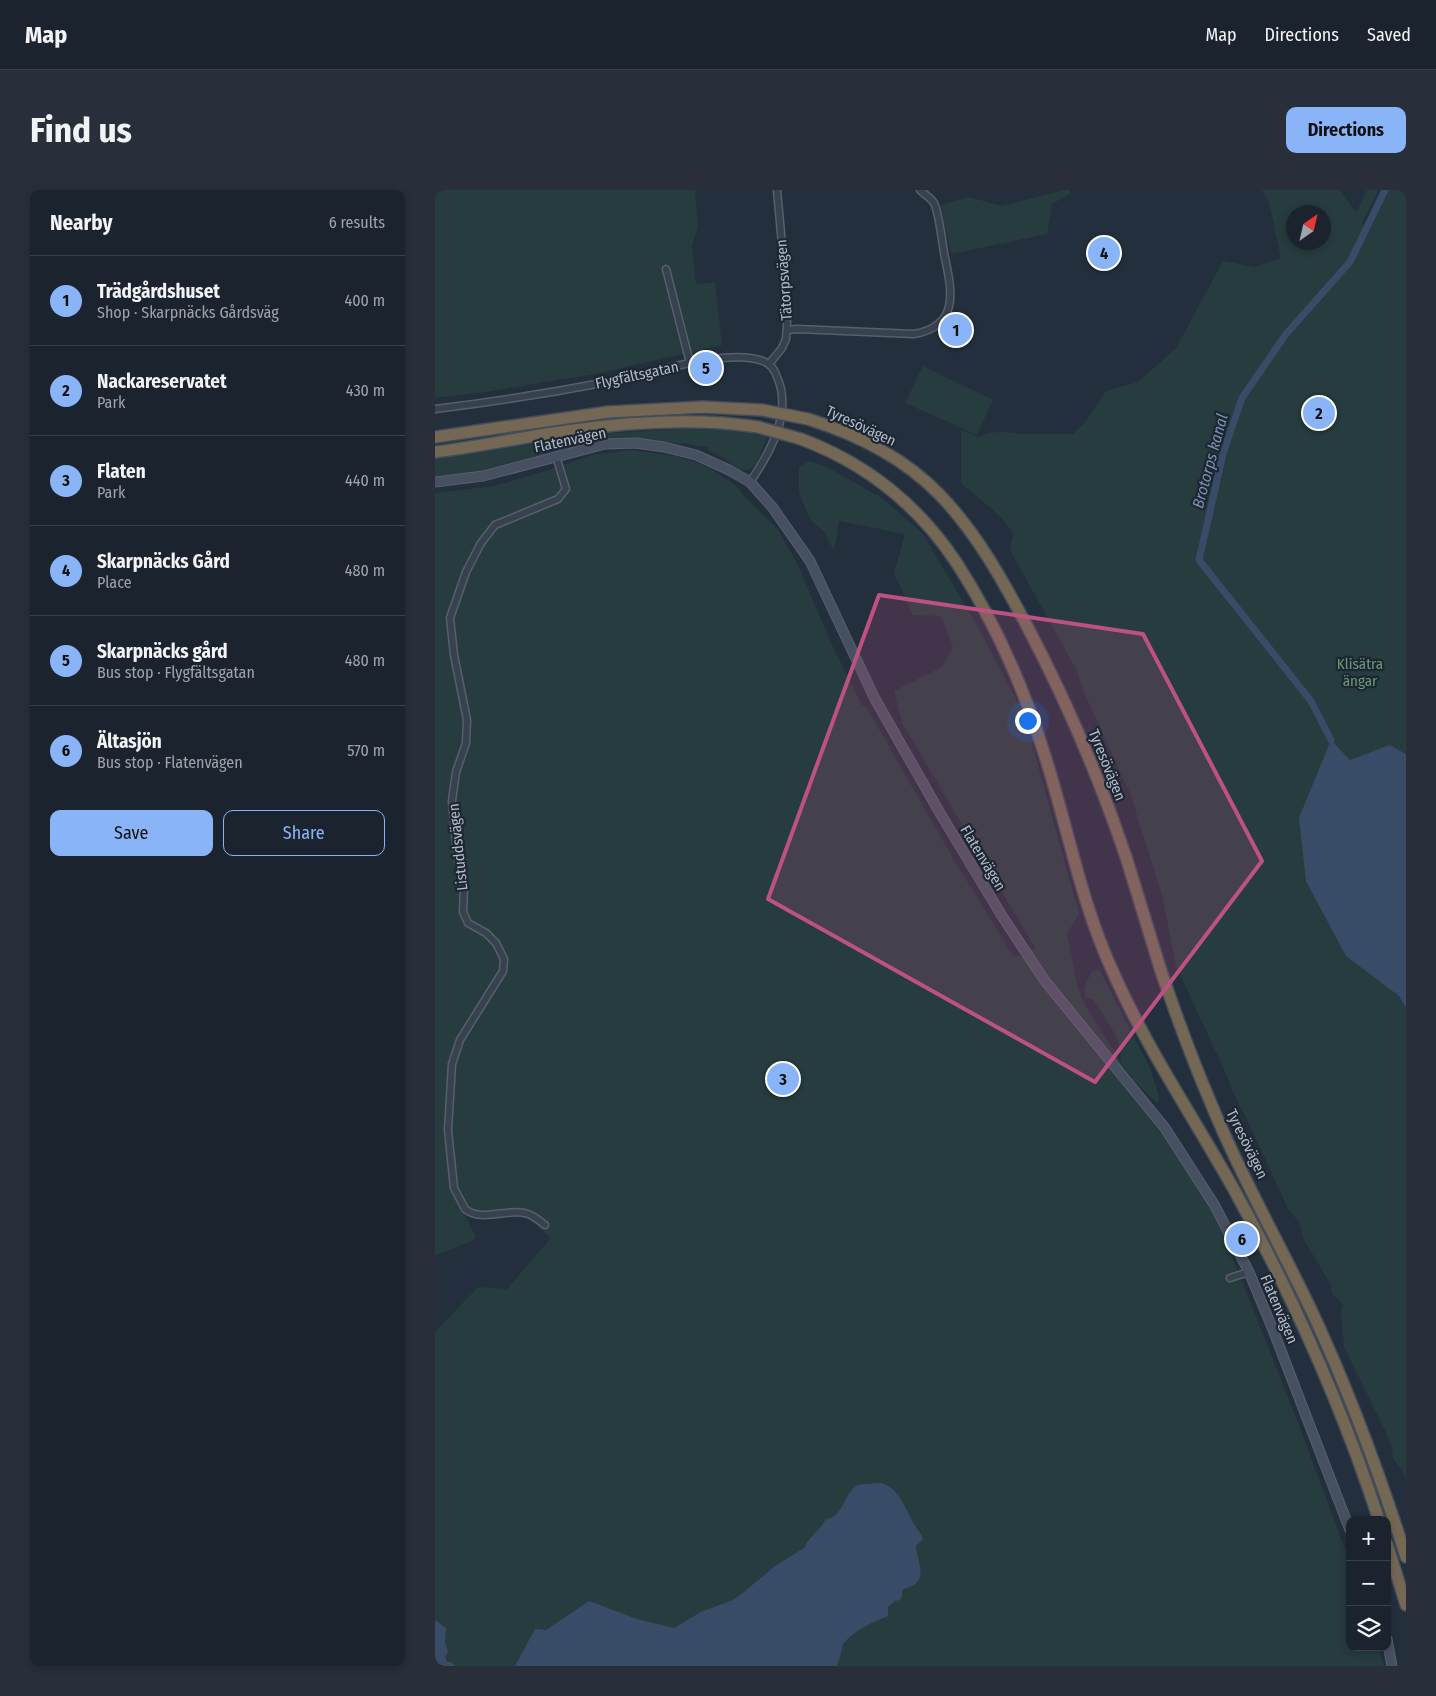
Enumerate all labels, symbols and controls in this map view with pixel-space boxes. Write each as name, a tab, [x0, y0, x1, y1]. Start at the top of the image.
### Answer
text: Map	[25, 21, 67, 49]
text: Map	[1205, 24, 1237, 46]
text: Directions	[1265, 24, 1339, 46]
text: Saved	[1367, 24, 1411, 46]
button: Directions	[1286, 107, 1406, 153]
text: Find us	[30, 109, 132, 151]
north arrow	[1286, 205, 1331, 250]
text: Nearby	[50, 210, 112, 236]
text: 6 results	[329, 213, 385, 232]
pin: 4	[1088, 234, 1120, 272]
street label: Tätorpsvägen	[772, 239, 796, 321]
text: Trädgårdshuset	[97, 280, 220, 303]
text: 1	[63, 291, 69, 310]
text: 400 m	[345, 291, 385, 310]
text: Shop · Skarpnäcks Gårdsväg	[97, 303, 279, 322]
pin: 1	[940, 311, 972, 349]
pin: 5	[690, 349, 722, 387]
street label: Flygfältsgatan	[594, 357, 680, 393]
text: Nackareservatet	[97, 370, 227, 393]
text: 2	[62, 381, 70, 400]
text: 430 m	[346, 381, 385, 400]
text: Park	[97, 393, 125, 412]
pin: 2	[1303, 394, 1335, 432]
street label: Tyresövägen	[823, 402, 899, 450]
water label: Brotorps kanal	[1188, 412, 1232, 510]
street label: Flatenvägen	[532, 424, 608, 456]
text: Flaten	[97, 460, 146, 483]
text: 3	[62, 471, 70, 490]
text: 440 m	[345, 471, 385, 490]
text: Park	[97, 483, 125, 502]
text: Skarpnäcks Gård	[97, 550, 230, 573]
text: 4	[62, 561, 70, 580]
text: 480 m	[345, 561, 385, 580]
text: Place	[97, 573, 132, 592]
text: Skarpnäcks gård	[97, 640, 228, 663]
text: 5	[62, 651, 70, 670]
text: 480 m	[345, 651, 385, 670]
park label: Klisätra ängar	[1337, 655, 1383, 690]
text: Bus stop · Flygfältsgatan	[97, 663, 255, 682]
your location	[1015, 708, 1041, 734]
street label: Tyresövägen	[1085, 727, 1129, 803]
text: Ältasjön	[97, 730, 162, 753]
text: 6	[62, 741, 70, 760]
text: 570 m	[347, 741, 385, 760]
text: Bus stop · Flatenvägen	[97, 753, 243, 772]
street label: Listuddsvägen	[444, 802, 472, 892]
button: Save	[50, 810, 213, 856]
button: Share	[223, 810, 385, 856]
street label: Flatenvägen	[956, 822, 1010, 894]
pin: 3	[767, 1060, 799, 1098]
street label: Tyresövägen	[1222, 1106, 1272, 1182]
pin: 6	[1226, 1220, 1258, 1258]
street label: Flatenvägen	[1256, 1272, 1302, 1346]
map controls	[1346, 1516, 1391, 1651]
button: +	[1346, 1516, 1391, 1561]
button: −	[1346, 1561, 1391, 1606]
button: layers	[1346, 1606, 1391, 1651]

